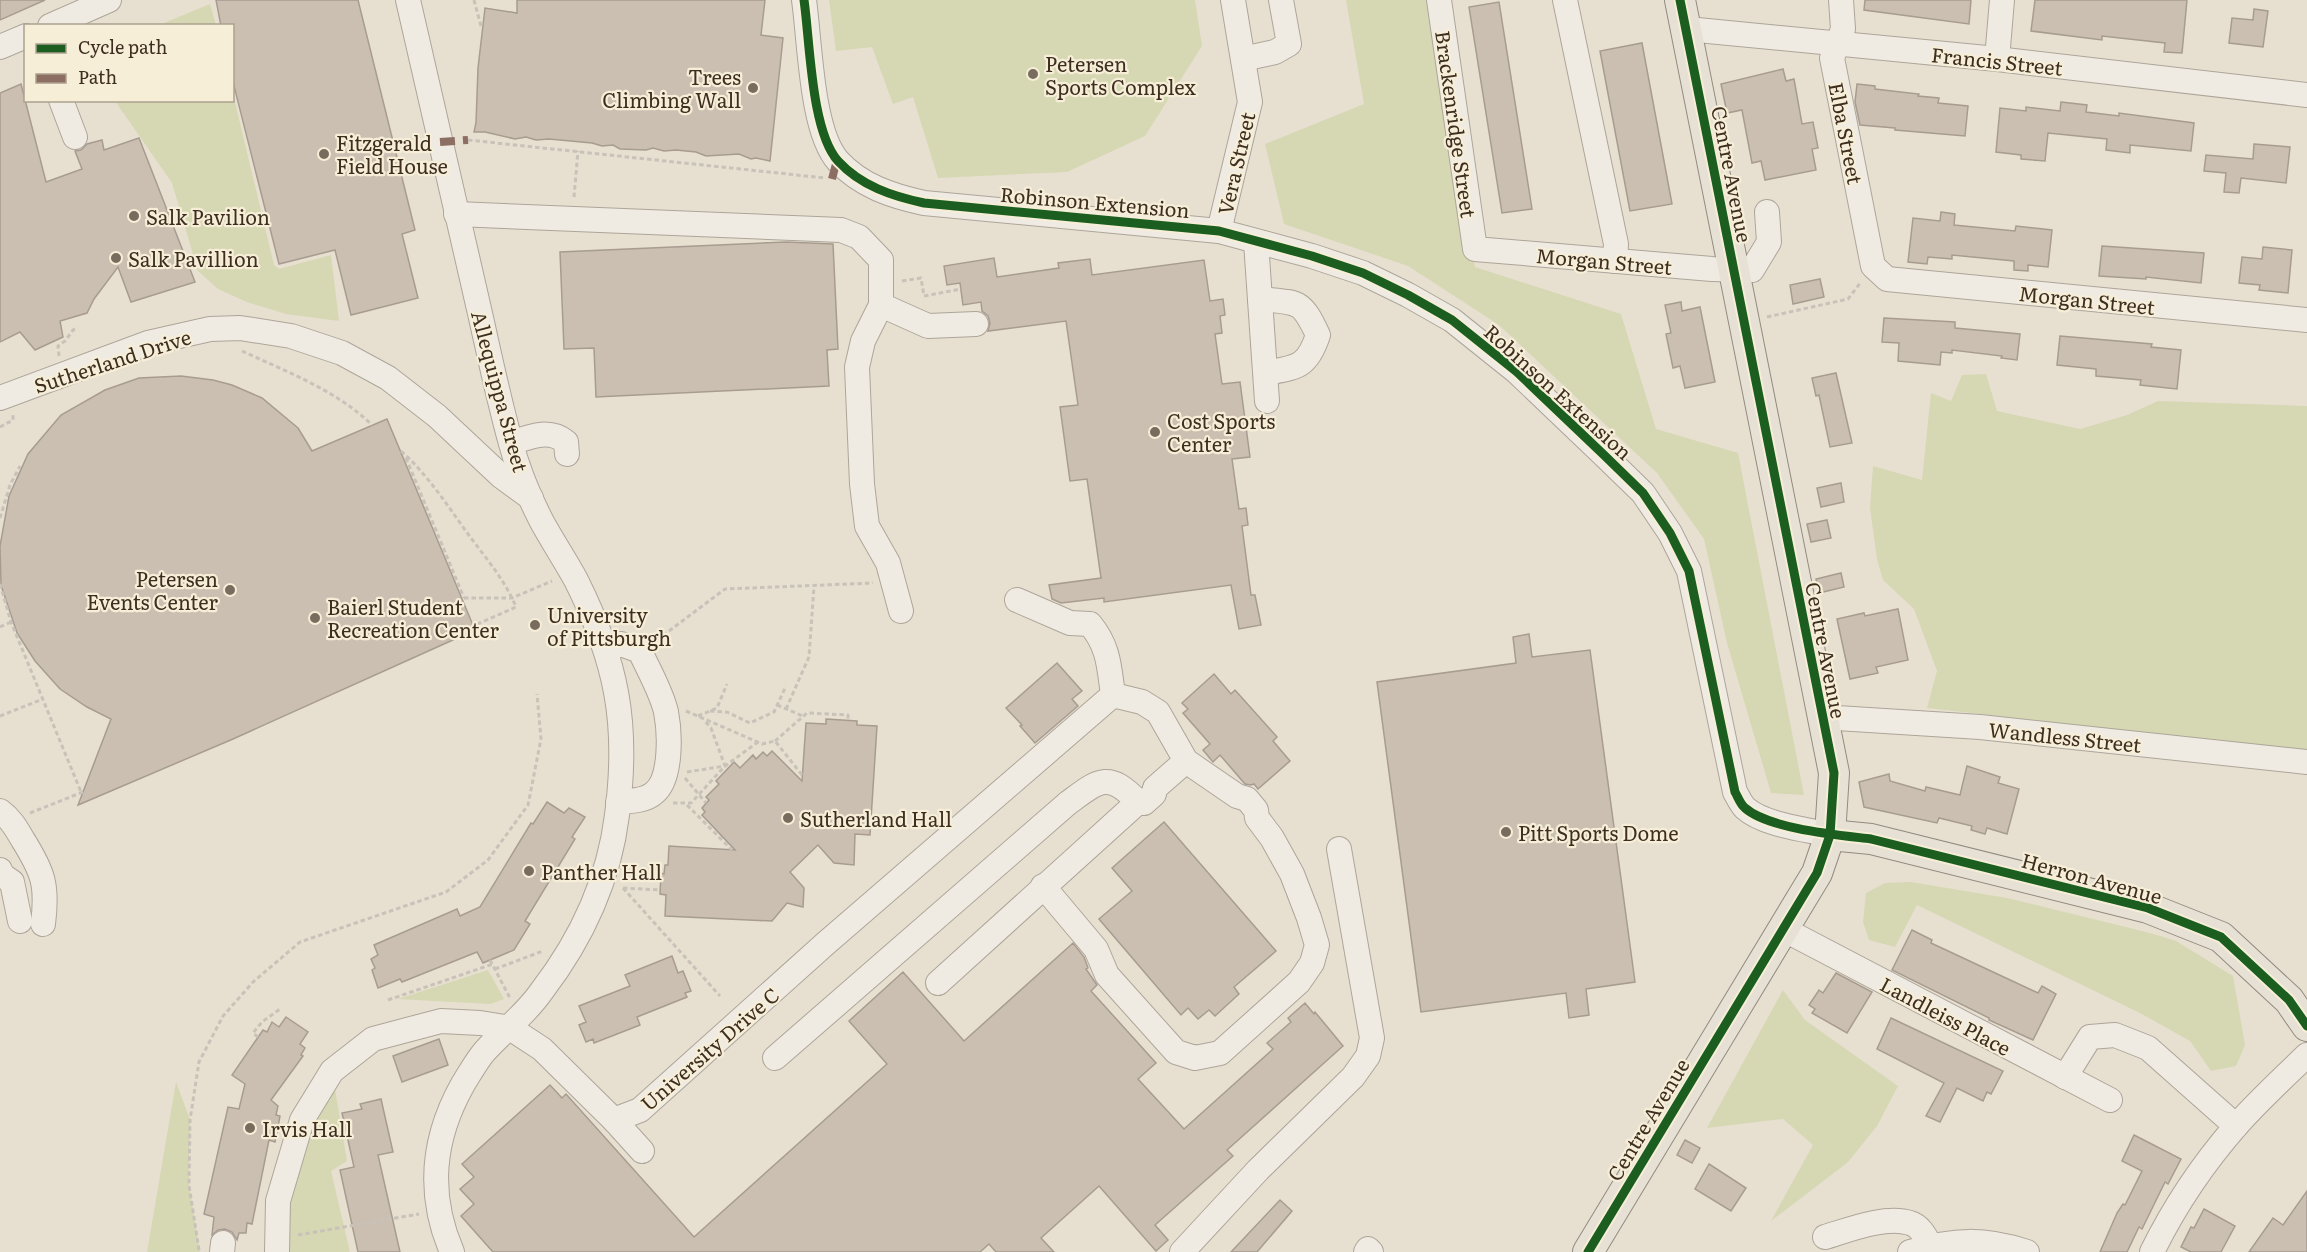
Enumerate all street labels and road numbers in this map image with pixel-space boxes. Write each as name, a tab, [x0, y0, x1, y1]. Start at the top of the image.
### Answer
street label: Brackenridge Street	[1429, 28, 1485, 220]
street label: Francis Street	[1930, 38, 2064, 82]
street label: Elba Street	[1822, 79, 1872, 187]
street label: Centre Avenue	[1705, 103, 1761, 245]
street label: Vera Street	[1209, 109, 1261, 217]
street label: Robinson Extension	[999, 178, 1191, 224]
street label: Morgan Street	[1535, 239, 1673, 281]
street label: Morgan Street	[2017, 277, 2157, 321]
street label: Allequippa Street	[465, 307, 537, 475]
street label: Robinson Extension	[1478, 316, 1640, 466]
street label: Sutherland Drive	[30, 320, 194, 400]
street label: Centre Avenue	[1799, 579, 1855, 721]
street label: Wandless Street	[1987, 713, 2143, 759]
street label: Herron Avenue	[2018, 844, 2166, 910]
street label: Landleiss Place	[1875, 968, 2017, 1062]
street label: University Drive C	[633, 979, 785, 1117]
street label: Centre Avenue	[1599, 1052, 1695, 1186]

